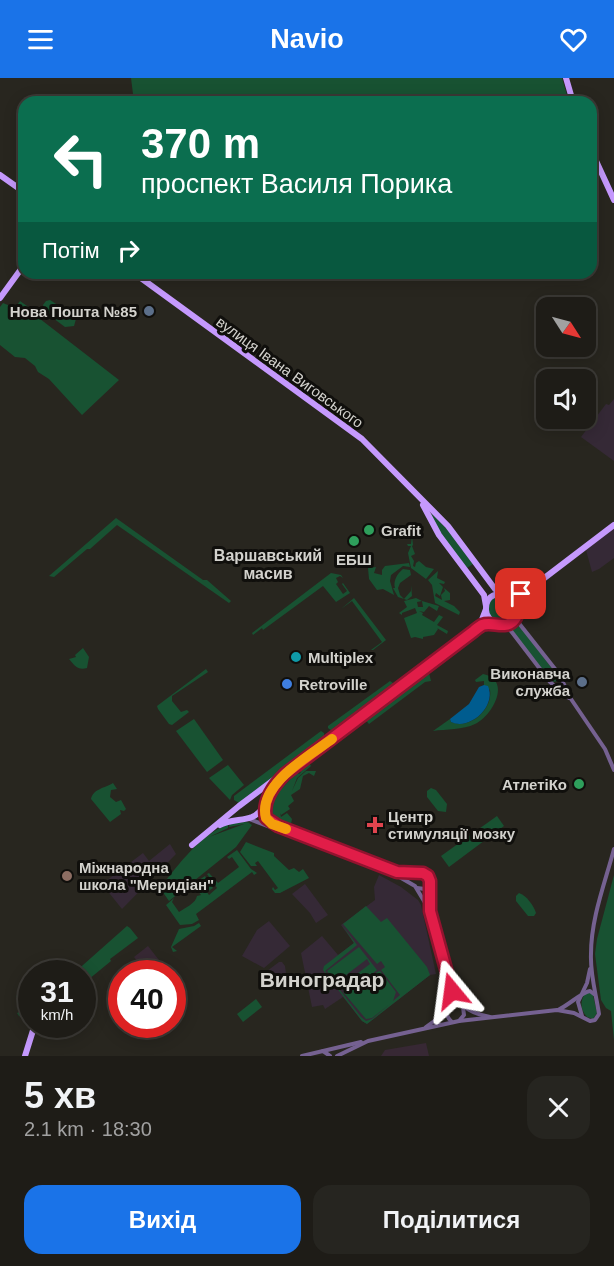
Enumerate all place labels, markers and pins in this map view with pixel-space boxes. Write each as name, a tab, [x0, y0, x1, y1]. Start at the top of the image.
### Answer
place label: Нова Пошта №85	[10, 303, 137, 320]
marker: Нова Пошта №85	[142, 304, 156, 318]
place label: Grafit	[381, 522, 421, 539]
marker: Grafit	[362, 523, 376, 537]
marker: ЕБШ	[347, 534, 361, 548]
place label: ЕБШ	[336, 551, 372, 568]
pin	[495, 568, 546, 619]
place label: Multiplex	[308, 649, 374, 666]
marker: Multiplex	[289, 650, 303, 664]
place label: Виконавча служба	[490, 665, 571, 699]
marker: Виконавча служба	[575, 675, 589, 689]
place label: Retroville	[299, 676, 367, 693]
marker: Retroville	[280, 677, 294, 691]
place label: АтлетіКо	[502, 776, 567, 793]
marker: АтлетіКо	[572, 777, 586, 791]
place label: Центр стимуляції мозку	[388, 808, 516, 842]
marker: Центр стимуляції мозку	[366, 816, 384, 834]
place label: Міжнародна школа "Меридіан"	[79, 859, 214, 893]
marker: Міжнародна школа "Меридіан"	[60, 869, 74, 883]

